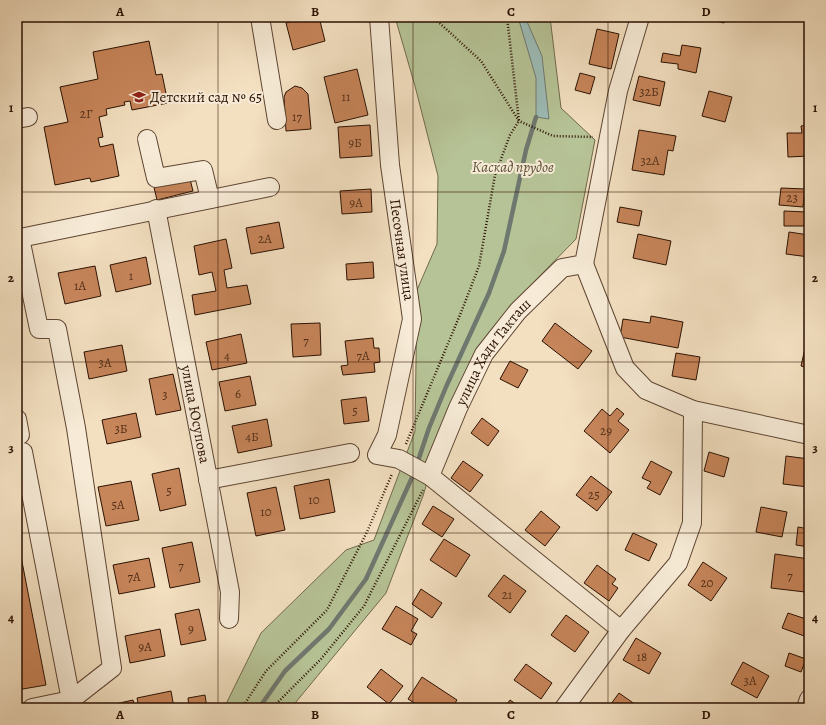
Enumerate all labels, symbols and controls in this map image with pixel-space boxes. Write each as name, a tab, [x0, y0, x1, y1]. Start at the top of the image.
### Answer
text: A	[115, 3, 125, 20]
text: B	[311, 3, 319, 20]
text: C	[507, 3, 515, 20]
text: D	[701, 3, 711, 20]
house number: 32Б	[639, 83, 659, 100]
place label: Детский сад № 65	[150, 87, 262, 107]
house number: 11	[342, 88, 351, 105]
school or university icon: Детский сад № 65	[131, 89, 147, 105]
text: 1	[9, 99, 14, 116]
text: 1	[813, 99, 818, 116]
house number: 2Г	[80, 105, 93, 122]
house number: 17	[292, 108, 302, 125]
house number: 9Б	[348, 134, 362, 151]
house number: 32А	[640, 152, 660, 169]
park label: Каскад прудов	[472, 157, 554, 177]
house number: 23	[786, 189, 798, 206]
house number: 9А	[349, 194, 363, 211]
street label: Песочная улица	[385, 198, 419, 302]
house number: 2А	[258, 230, 272, 247]
house number: 1	[129, 267, 134, 284]
text: 2	[8, 269, 15, 286]
text: 2	[812, 269, 819, 286]
house number: 1А	[74, 277, 86, 294]
street label: улица Хади Такташ	[450, 294, 535, 410]
house number: 7	[303, 332, 309, 349]
house number: 4	[224, 347, 230, 364]
house number: 7А	[356, 347, 370, 364]
house number: 3А	[98, 354, 112, 371]
street label: улица Юсупова	[176, 362, 215, 465]
house number: 6	[235, 385, 241, 402]
house number: 3	[162, 386, 168, 403]
house number: 5	[352, 402, 358, 419]
house number: 3Б	[114, 420, 128, 437]
house number: 29	[600, 422, 612, 439]
house number: 4Б	[245, 428, 259, 445]
text: 3	[8, 439, 14, 456]
text: 3	[812, 439, 818, 456]
house number: 5	[166, 482, 172, 499]
house number: 25	[588, 486, 600, 503]
house number: 10	[308, 491, 320, 508]
house number: 5А	[111, 496, 125, 513]
house number: 10	[260, 503, 272, 520]
house number: 7	[178, 557, 184, 574]
house number: 7	[787, 567, 793, 584]
house number: 7А	[127, 568, 141, 585]
house number: 20	[700, 574, 714, 591]
house number: 21	[502, 586, 513, 603]
text: 4	[8, 609, 14, 626]
text: 4	[812, 609, 818, 626]
house number: 9	[188, 620, 194, 637]
house number: 9А	[138, 638, 152, 655]
house number: 18	[637, 648, 647, 665]
house number: 3А	[743, 672, 757, 689]
text: A	[115, 706, 125, 723]
text: B	[311, 706, 319, 723]
text: C	[507, 706, 515, 723]
text: D	[701, 706, 711, 723]

